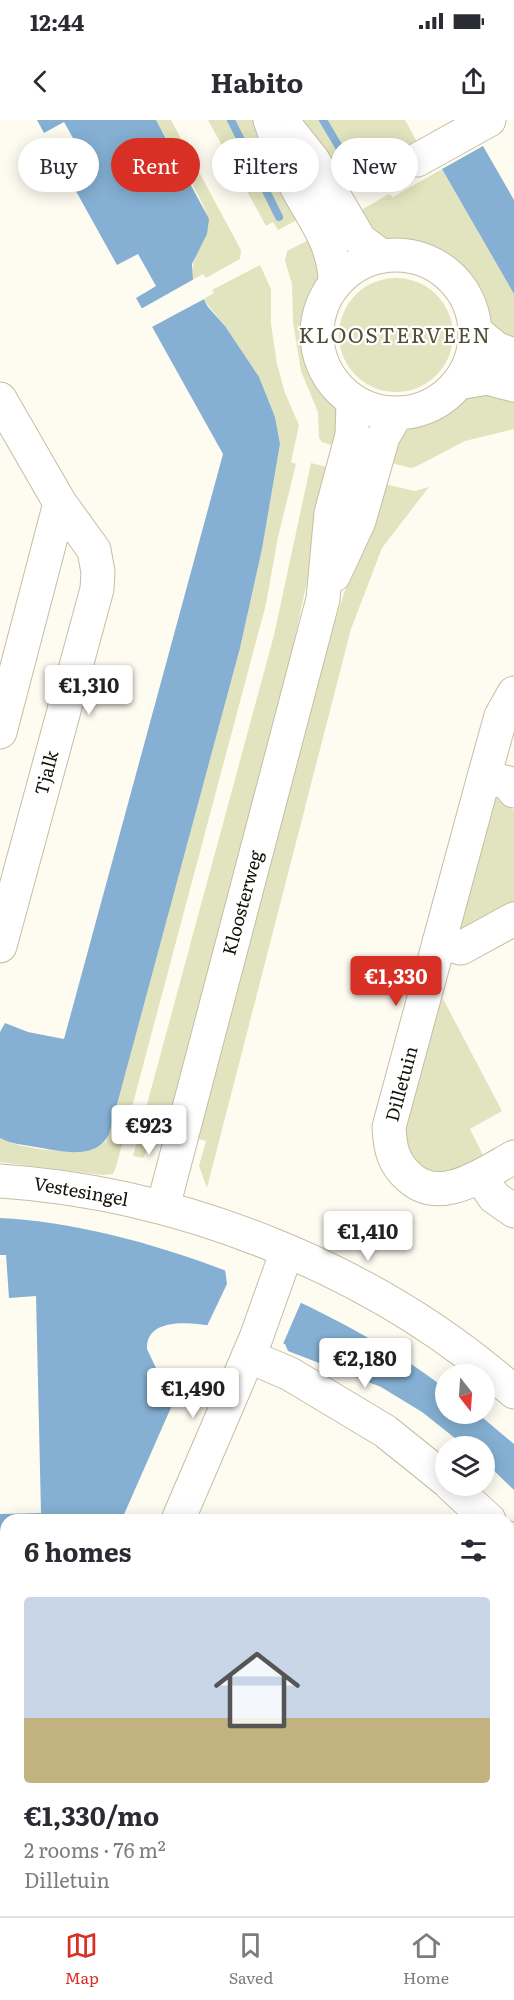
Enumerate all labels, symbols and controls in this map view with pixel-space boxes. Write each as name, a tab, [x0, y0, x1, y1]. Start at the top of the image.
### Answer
text: 12:44	[30, 5, 84, 38]
text: Habito	[211, 61, 303, 101]
icon: back	[24, 65, 57, 98]
icon: share	[457, 65, 490, 98]
chip: Buy	[18, 138, 99, 192]
chip: Rent	[111, 138, 200, 192]
chip: Filters	[212, 138, 319, 192]
chip: New	[331, 138, 418, 192]
district label: KLOOSTERVEEN	[299, 318, 491, 349]
pin: €1,310	[40, 665, 138, 716]
text: €1,310	[59, 669, 119, 699]
street label: Tjalk	[27, 746, 65, 798]
street label: Kloosterweg	[215, 846, 269, 958]
pin: €1,330	[347, 956, 445, 1007]
text: €1,330	[365, 960, 427, 990]
street label: Dilletuin	[378, 1043, 424, 1124]
pin: €923	[113, 1105, 185, 1156]
text: €923	[125, 1109, 173, 1139]
street label: Vestesingel	[32, 1169, 131, 1212]
pin: €1,410	[319, 1211, 417, 1262]
text: €1,410	[338, 1215, 398, 1245]
pin: €2,180	[316, 1338, 414, 1389]
text: €2,180	[333, 1342, 397, 1372]
north arrow	[435, 1364, 495, 1424]
map controls	[435, 1364, 495, 1496]
pin: €1,490	[144, 1368, 242, 1419]
text: €1,490	[161, 1372, 225, 1402]
button: layers	[435, 1436, 495, 1496]
text: 6 homes	[24, 1531, 131, 1570]
icon: filters	[457, 1534, 490, 1567]
icon: home	[203, 1636, 311, 1744]
text: €1,330/mo	[24, 1795, 159, 1834]
text: 2 rooms · 76 m²	[24, 1834, 166, 1864]
text: Dilletuin	[24, 1864, 110, 1894]
tab: Map	[65, 1929, 99, 1989]
tab: Saved	[229, 1929, 273, 1989]
tab: Home	[403, 1929, 449, 1989]

